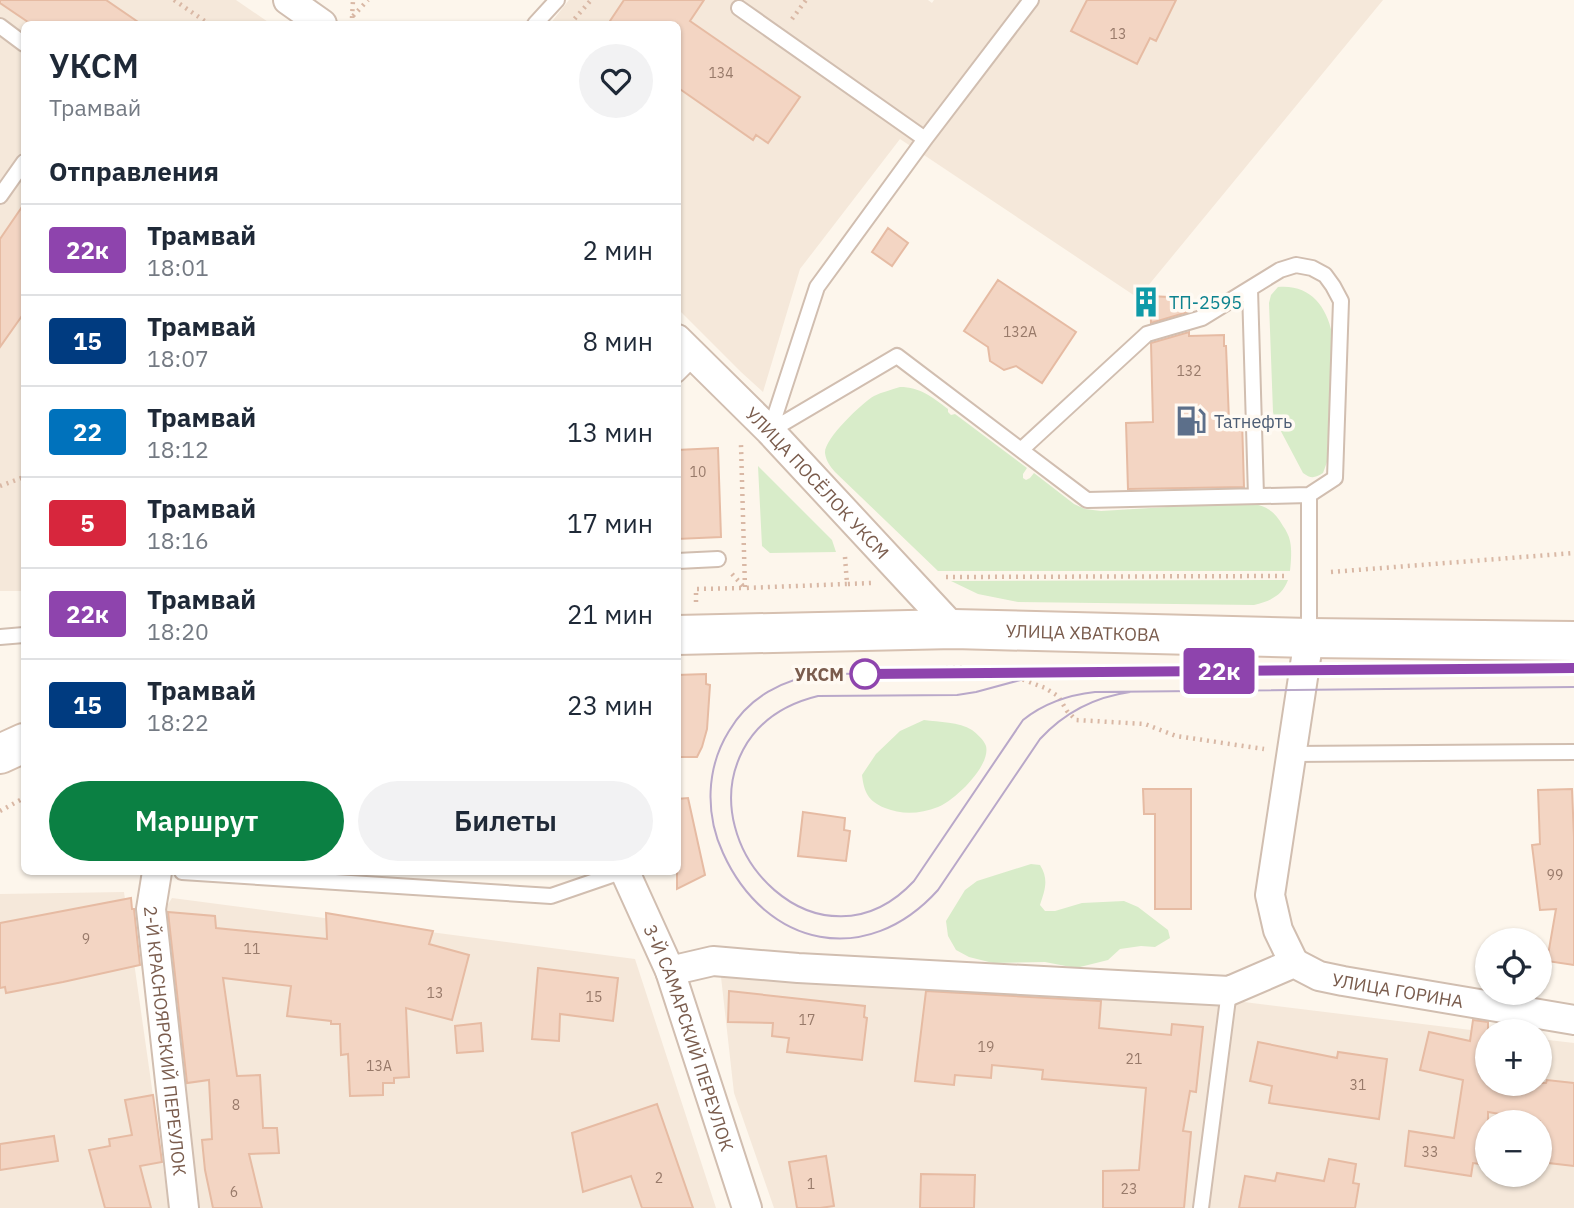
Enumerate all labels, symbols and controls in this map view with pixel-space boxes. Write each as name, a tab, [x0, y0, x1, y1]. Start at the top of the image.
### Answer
house number: 13	[1110, 25, 1126, 43]
text: УКСМ	[49, 44, 139, 87]
button: heart	[579, 44, 653, 118]
house number: 134	[708, 64, 734, 82]
text: Трамвай	[49, 92, 141, 122]
text: Отправления	[49, 154, 219, 188]
text: Трамвай	[147, 218, 256, 252]
text: 2 мин	[583, 233, 653, 267]
text: 22к	[66, 234, 109, 266]
text: 18:01	[147, 252, 209, 282]
building icon: ТП-2595	[1129, 285, 1163, 319]
place label: ТП-2595	[1169, 291, 1242, 314]
text: Трамвай	[147, 309, 256, 343]
house number: 132А	[1003, 323, 1037, 341]
text: 8 мин	[583, 324, 653, 358]
text: 15	[73, 325, 102, 357]
text: 18:07	[147, 343, 209, 373]
house number: 132	[1176, 362, 1202, 380]
text: Трамвай	[147, 400, 256, 434]
street label: УЛИЦА ПОСЁЛОК УКСМ	[741, 402, 894, 563]
fuel station icon: Татнефть	[1174, 404, 1208, 438]
place label: Татнефть	[1214, 410, 1292, 433]
text: 13 мин	[567, 415, 653, 449]
text: 22	[73, 416, 102, 448]
text: 18:12	[147, 434, 209, 464]
house number: 10	[690, 463, 706, 481]
text: Трамвай	[147, 491, 256, 525]
text: 17 мин	[567, 506, 653, 540]
text: 5	[80, 507, 95, 539]
text: 18:16	[147, 525, 209, 555]
text: Трамвай	[147, 582, 256, 616]
text: 21 мин	[567, 597, 653, 631]
text: 22к	[66, 598, 109, 630]
text: 18:20	[147, 616, 209, 646]
street label: УЛИЦА ХВАТКОВА	[1005, 619, 1161, 646]
line badge: 22к	[1179, 648, 1259, 694]
text: 22к	[1198, 655, 1240, 687]
marker: УКСМ	[850, 659, 880, 689]
place label: УКСМ	[794, 663, 844, 686]
text: Трамвай	[147, 673, 256, 707]
text: 23 мин	[567, 688, 653, 722]
text: 15	[73, 689, 102, 721]
text: 18:22	[147, 707, 209, 737]
button: Маршрут	[49, 781, 344, 861]
button: Билеты	[358, 781, 653, 861]
house number: 99	[1547, 866, 1563, 884]
street label: 2-Й КРАСНОЯРСКИЙ ПЕРЕУЛОК	[139, 905, 192, 1177]
street label: 3-Й САМАРСКИЙ ПЕРЕУЛОК	[639, 921, 739, 1154]
map controls	[1475, 928, 1552, 1187]
button: locate	[1475, 928, 1552, 1005]
house number: 9	[82, 930, 90, 948]
house number: 11	[244, 940, 260, 958]
street label: УЛИЦА ГОРИНА	[1330, 968, 1466, 1013]
house number: 13	[427, 984, 443, 1002]
house number: 15	[586, 988, 602, 1006]
house number: 17	[799, 1011, 815, 1029]
button: +	[1475, 1019, 1552, 1096]
house number: 19	[978, 1038, 994, 1056]
house number: 21	[1126, 1050, 1142, 1068]
house number: 13А	[366, 1057, 392, 1075]
house number: 31	[1350, 1076, 1366, 1094]
house number: 8	[232, 1096, 240, 1114]
button: −	[1475, 1110, 1552, 1187]
house number: 33	[1422, 1143, 1438, 1161]
house number: 2	[655, 1169, 663, 1187]
house number: 1	[807, 1175, 815, 1193]
house number: 23	[1121, 1180, 1137, 1198]
house number: 6	[230, 1183, 238, 1201]

